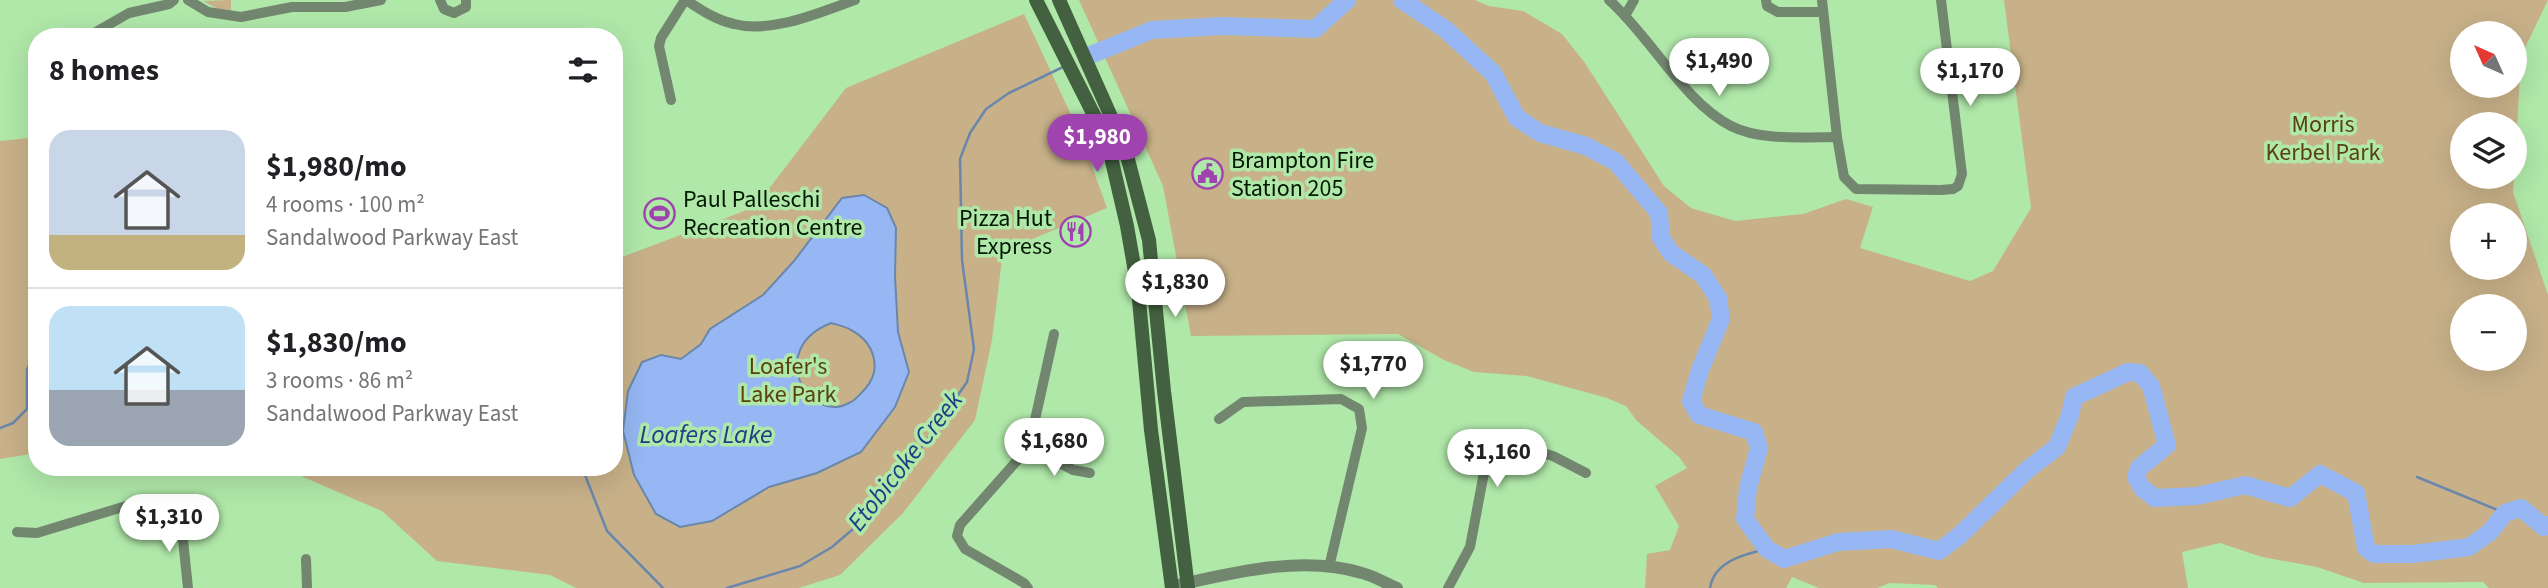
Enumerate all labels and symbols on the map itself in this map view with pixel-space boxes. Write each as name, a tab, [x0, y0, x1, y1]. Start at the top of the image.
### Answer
north arrow	[2450, 21, 2527, 98]
pin: $1,490	[1662, 38, 1776, 98]
pin: $1,170	[1913, 48, 2027, 108]
park label: Morris Kerbel Park	[2266, 107, 2381, 170]
pin: $1,980	[1040, 114, 1154, 174]
place label: Brampton Fire Station 205	[1231, 143, 1374, 206]
public building icon: Brampton Fire Station 205	[1191, 157, 1225, 191]
place label: Paul Palleschi Recreation Centre	[683, 182, 862, 245]
sports icon: Paul Palleschi Recreation Centre	[643, 196, 677, 230]
place label: Pizza Hut Express	[959, 201, 1052, 264]
restaurant icon: Pizza Hut Express	[1058, 215, 1092, 249]
pin: $1,830	[1118, 260, 1232, 319]
pin: $1,770	[1316, 342, 1430, 401]
park label: Loafer's Lake Park	[740, 349, 837, 412]
water label: Etobicoke Creek	[838, 383, 972, 539]
water label: Loafers Lake	[640, 416, 772, 453]
pin: $1,680	[997, 419, 1111, 478]
pin: $1,160	[1440, 430, 1554, 489]
pin: $1,310	[112, 494, 226, 554]

